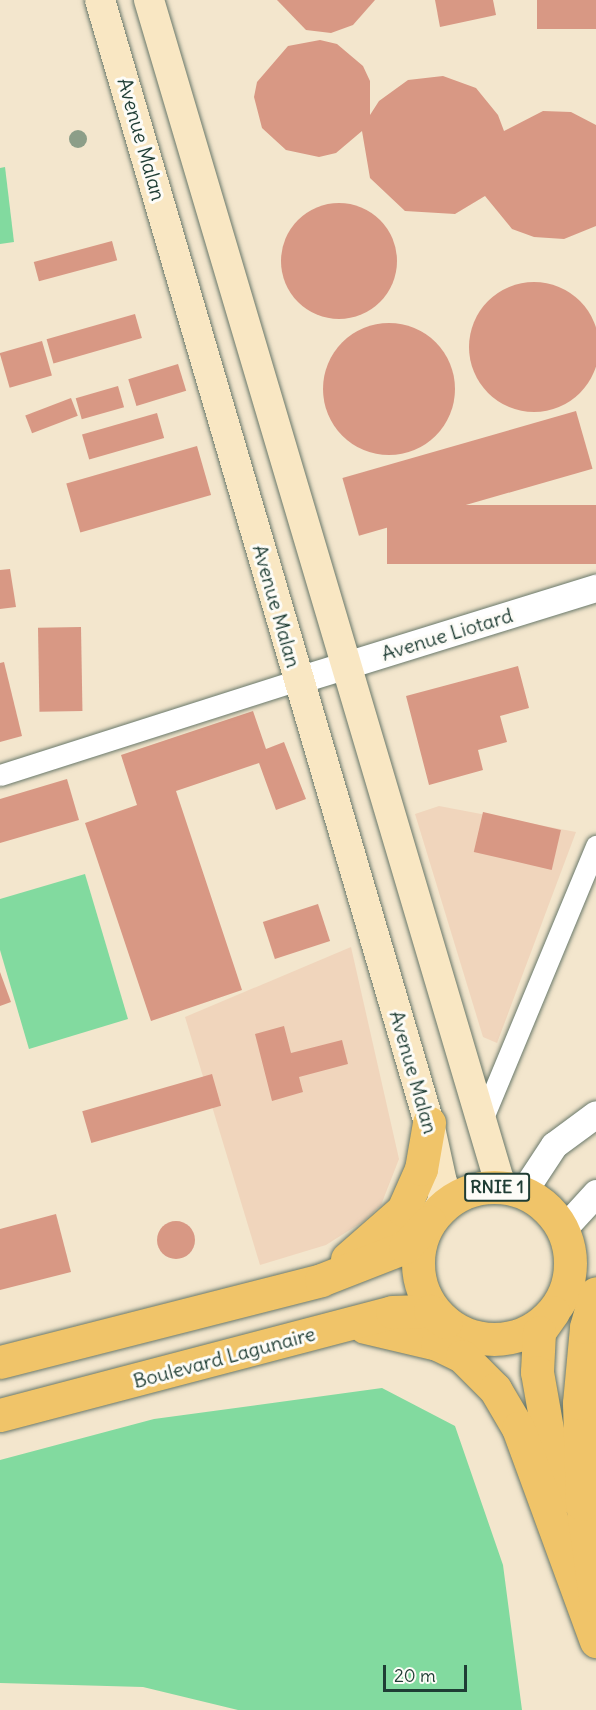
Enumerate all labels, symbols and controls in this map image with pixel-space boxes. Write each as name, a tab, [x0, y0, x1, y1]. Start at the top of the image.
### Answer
street label: Avenue Malan	[113, 75, 171, 203]
street label: Avenue Malan	[248, 542, 306, 670]
street label: Avenue Liotard	[378, 603, 516, 665]
street label: Avenue Malan	[385, 1008, 443, 1136]
road number: RNIE 1	[464, 1172, 530, 1202]
street label: Boulevard Lagunaire	[130, 1321, 318, 1393]
scale bar	[386, 1653, 470, 1691]
text: 20 m	[394, 1664, 436, 1687]

